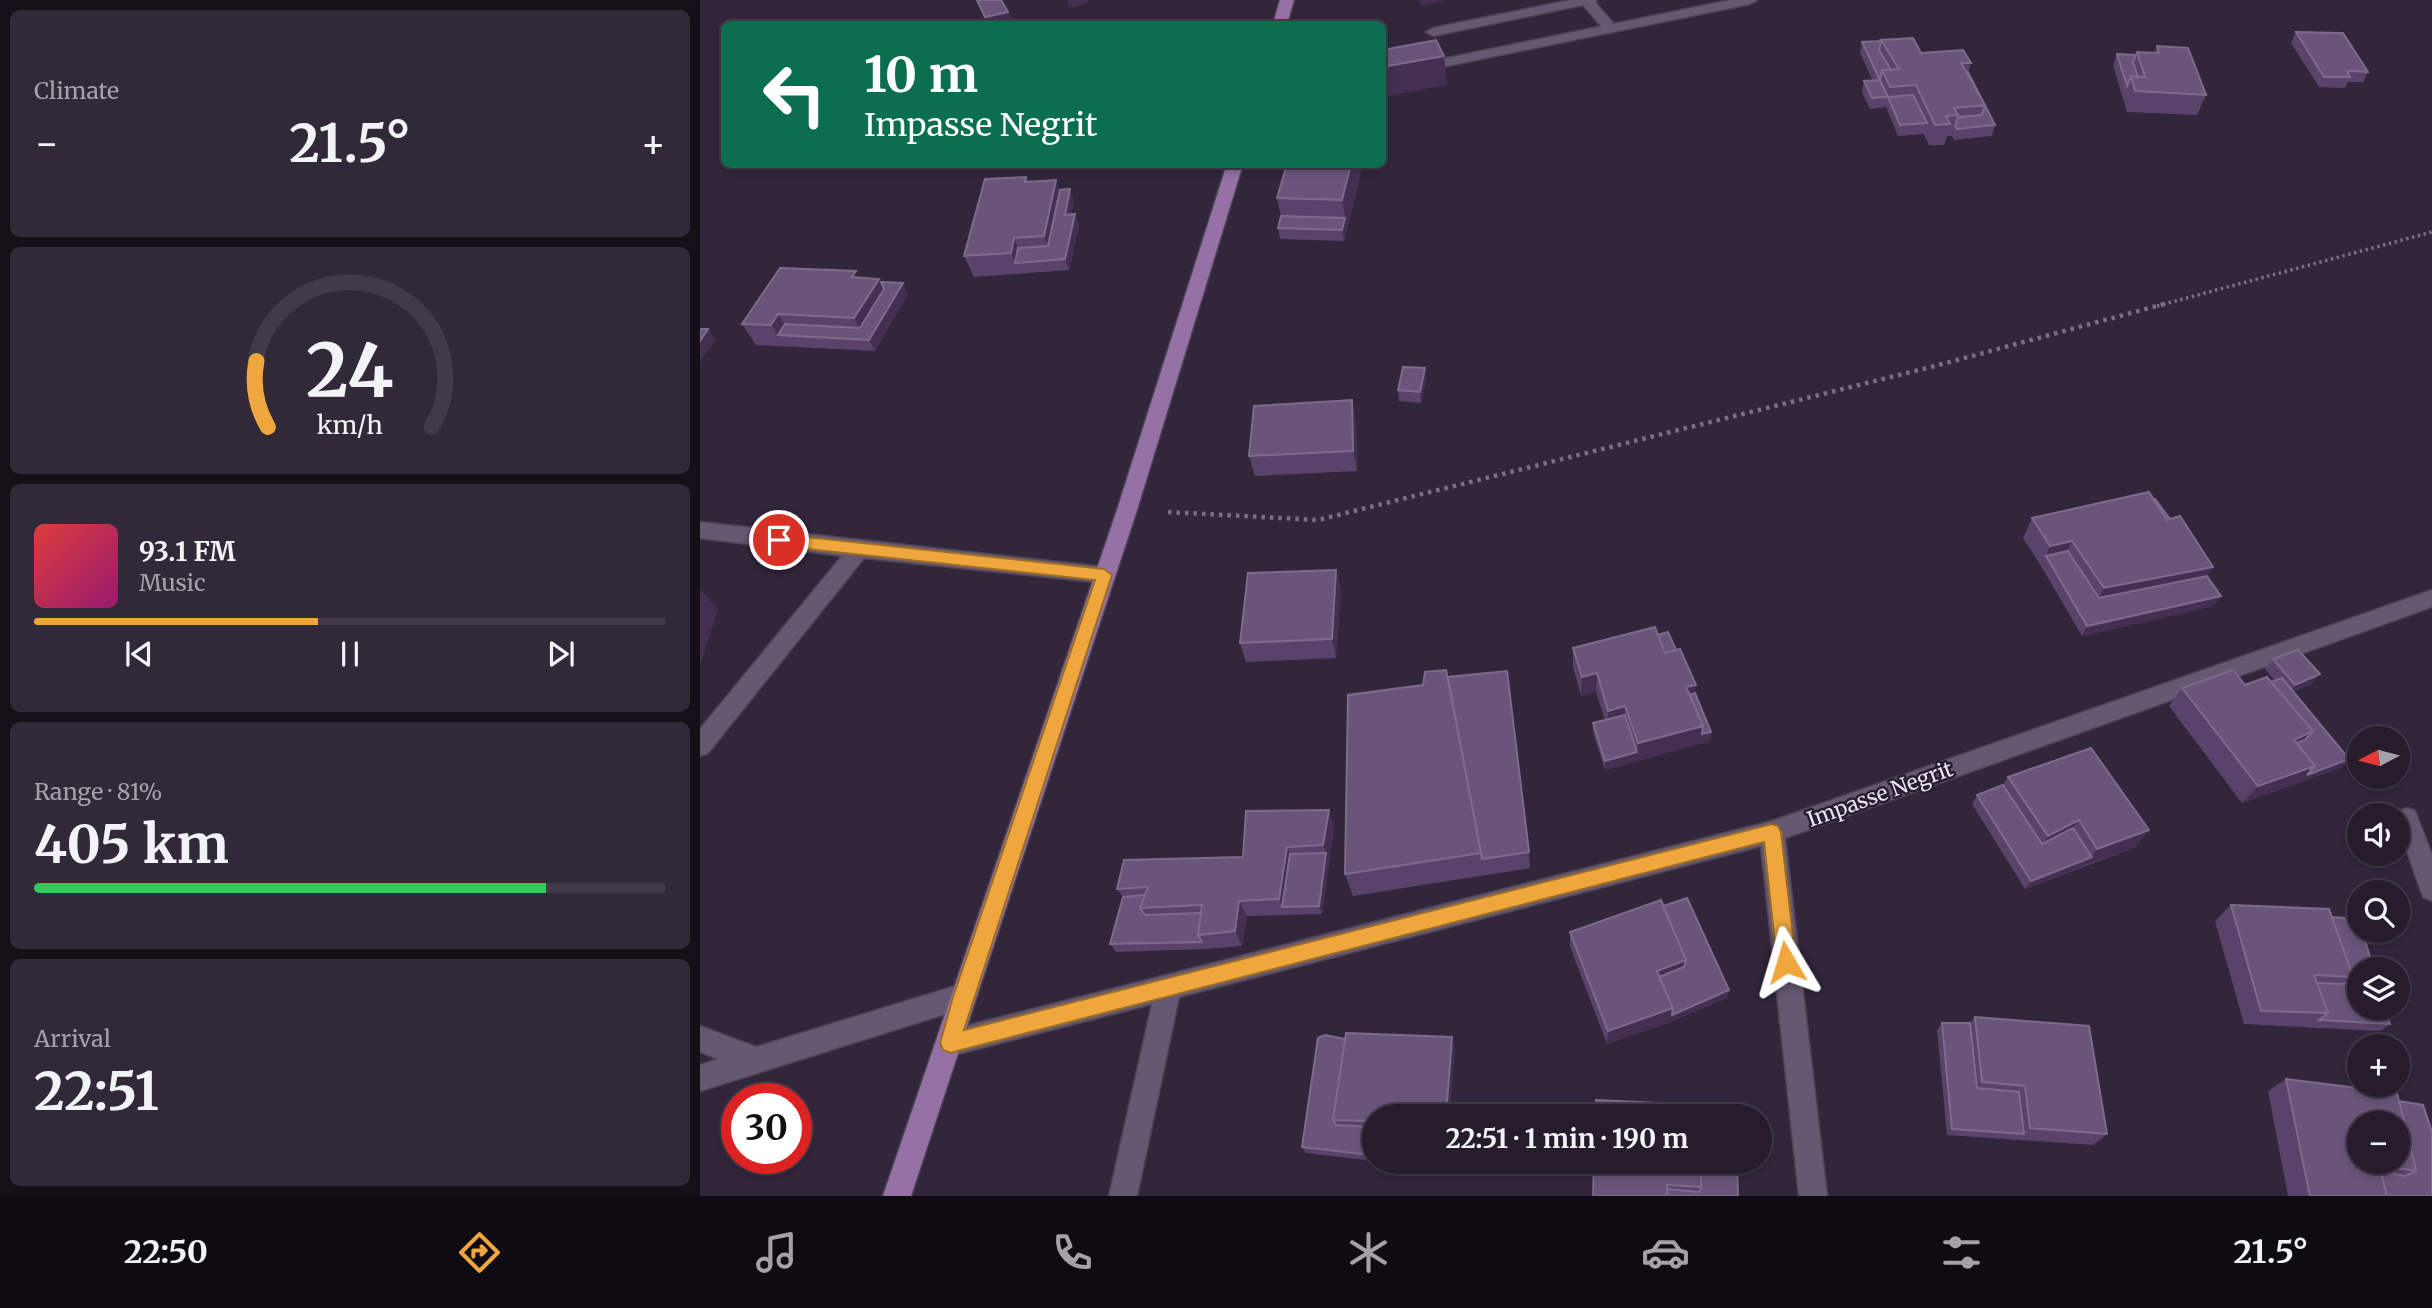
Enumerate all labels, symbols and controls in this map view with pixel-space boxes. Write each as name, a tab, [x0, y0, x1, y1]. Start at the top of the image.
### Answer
text: 10 m	[864, 44, 978, 105]
icon: left	[749, 49, 840, 140]
text: Climate	[34, 76, 119, 105]
text: Impasse Negrit	[864, 105, 1098, 145]
text: 21.5°	[289, 111, 411, 176]
text: −	[34, 120, 59, 167]
text: +	[641, 120, 666, 167]
text: 24	[306, 325, 394, 417]
text: km/h	[317, 409, 383, 441]
pin	[749, 510, 809, 570]
icon: arrive	[760, 521, 798, 559]
text: 93.1 FM	[139, 535, 236, 568]
text: Music	[139, 568, 206, 597]
icon: previous	[120, 635, 158, 673]
icon: pause	[331, 635, 369, 673]
icon: next	[542, 635, 580, 673]
north arrow	[2347, 726, 2410, 789]
map controls	[2347, 726, 2410, 1174]
street label: Impasse Negrit	[1803, 755, 1957, 833]
text: Range · 81%	[34, 777, 162, 806]
button: sound	[2347, 803, 2410, 866]
text: 405 km	[34, 812, 229, 877]
button: search	[2347, 880, 2410, 943]
position arrow	[1749, 925, 1823, 999]
button: layers	[2347, 957, 2410, 1020]
text: Arrival	[34, 1024, 111, 1053]
button: +	[2347, 1034, 2410, 1097]
text: 22:51	[34, 1059, 159, 1124]
speed limit sign: 30	[721, 1083, 812, 1174]
button: −	[2347, 1111, 2410, 1174]
text: 22:51 · 1 min · 190 m	[1446, 1122, 1688, 1155]
icon: directions	[455, 1228, 504, 1277]
icon: music	[752, 1228, 801, 1277]
icon: phone	[1048, 1228, 1097, 1277]
icon: climate	[1344, 1228, 1393, 1277]
icon: car	[1641, 1228, 1690, 1277]
icon: filters	[1937, 1228, 1986, 1277]
text: 22:50	[124, 1232, 208, 1272]
text: 21.5°	[2234, 1232, 2308, 1272]

